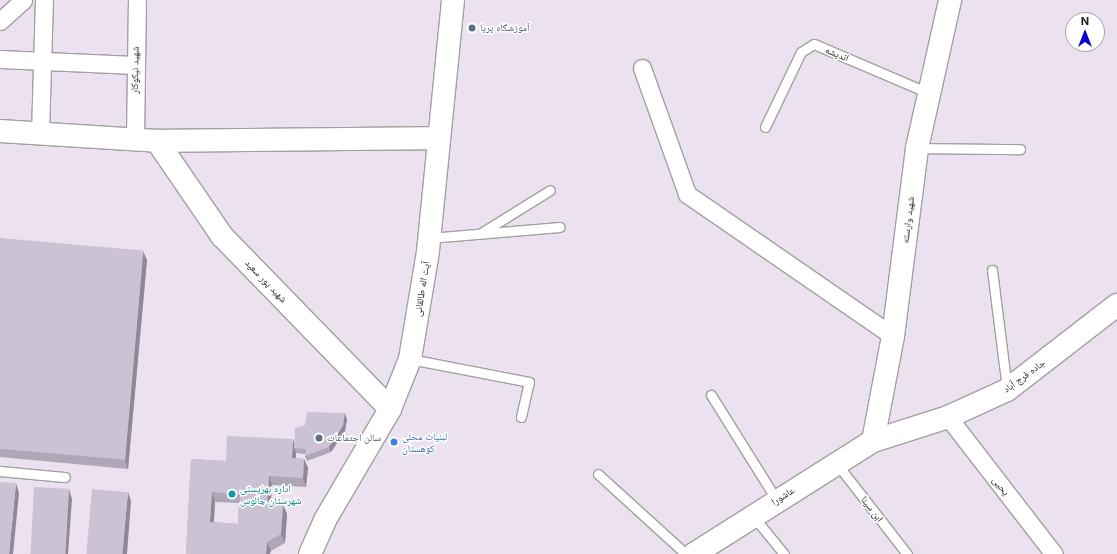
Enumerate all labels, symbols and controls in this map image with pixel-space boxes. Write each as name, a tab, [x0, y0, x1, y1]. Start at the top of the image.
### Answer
north arrow	[1065, 12, 1105, 52]
text: N	[1081, 14, 1089, 28]
place label: آموزشگاه پریا	[480, 22, 530, 34]
marker: آموزشگاه پریا	[467, 23, 477, 33]
street label: اندیشه	[823, 44, 851, 64]
street label: شهید نیکوکار	[129, 46, 141, 94]
street label: شهید وارسته	[899, 196, 917, 244]
street label: شهید پور سعید	[242, 257, 290, 305]
street label: آیت اله طالقانی	[412, 260, 432, 318]
street label: جاده فرج آباد	[1001, 357, 1047, 395]
place label: لبنیات محلی کوهستان	[402, 430, 447, 454]
place label: سالن اجتماعات	[327, 432, 381, 444]
marker: سالن اجتماعات	[314, 433, 324, 443]
marker: لبنیات محلی کوهستان	[389, 437, 399, 447]
street label: یحیی	[990, 474, 1012, 498]
place label: اداره بهزیستی شهرستان چالوس	[240, 482, 302, 506]
street label: عاشورا	[769, 484, 797, 508]
marker: اداره بهزیستی شهرستان چالوس	[227, 489, 237, 499]
street label: ابن سینا	[858, 494, 886, 524]

